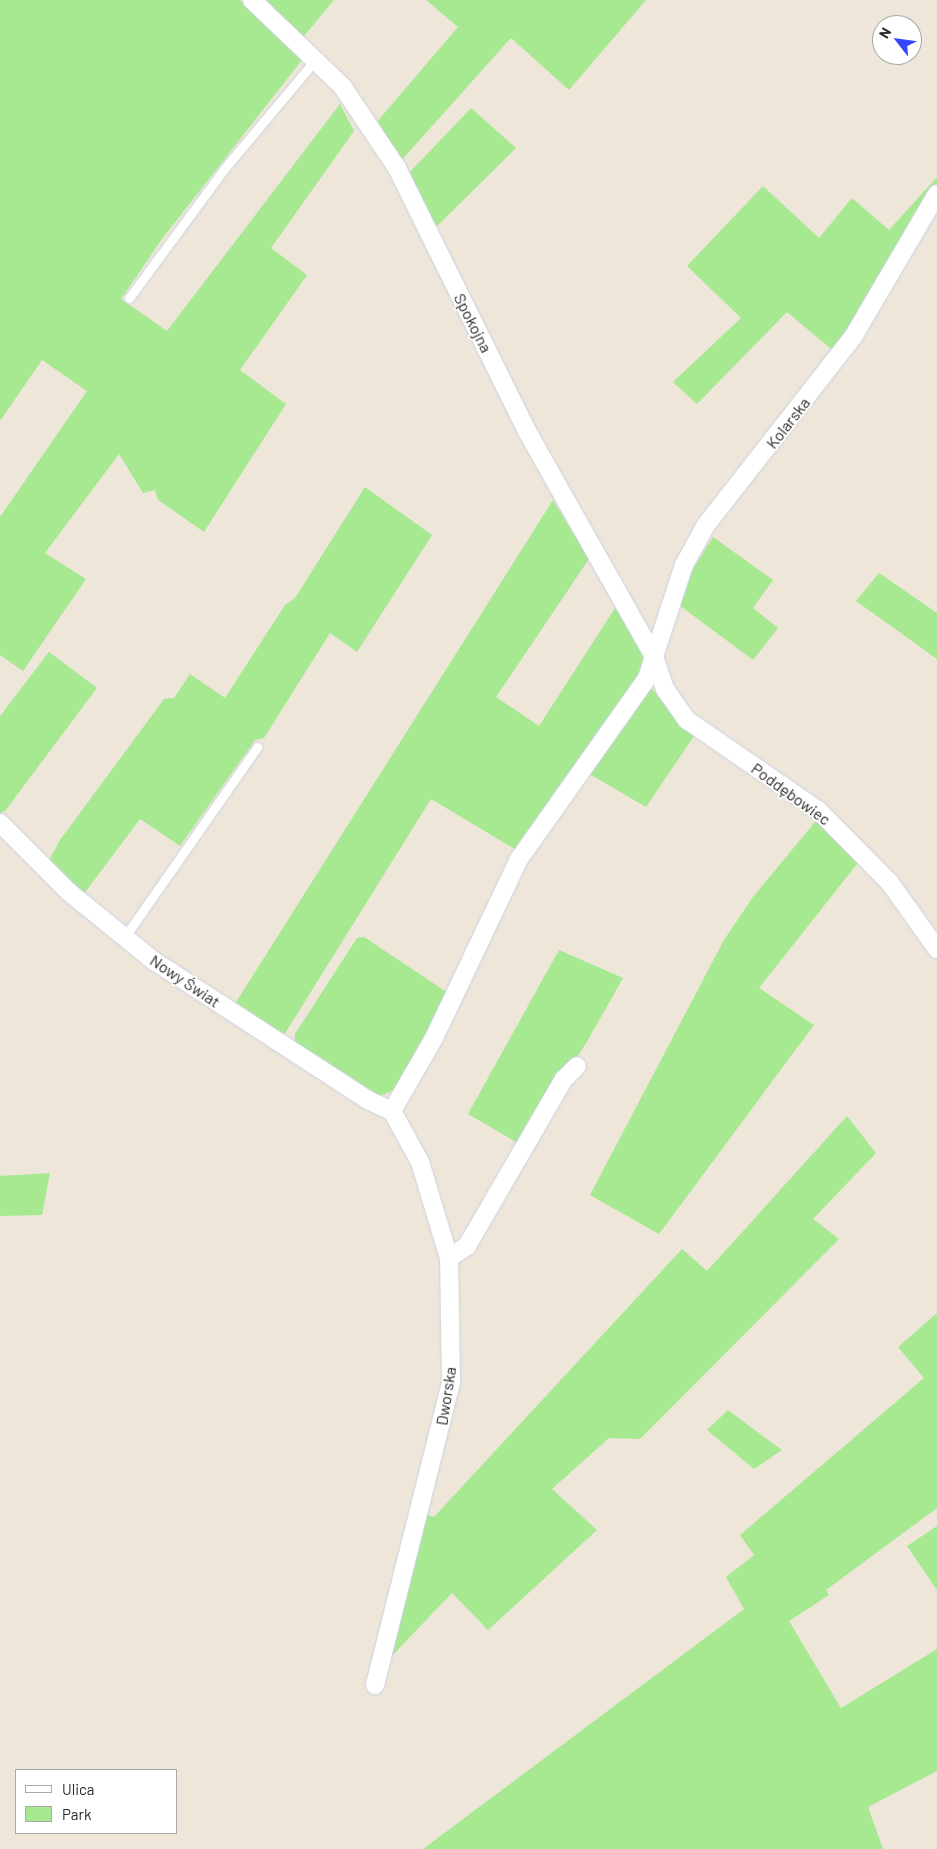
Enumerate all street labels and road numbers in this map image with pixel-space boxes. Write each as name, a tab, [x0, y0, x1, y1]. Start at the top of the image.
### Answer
street label: Spokojna	[450, 290, 496, 356]
street label: Kolarska	[762, 394, 814, 452]
street label: Poddębowiec	[748, 759, 834, 829]
street label: Nowy Świat	[146, 951, 224, 1011]
street label: Dworska	[432, 1365, 460, 1427]

